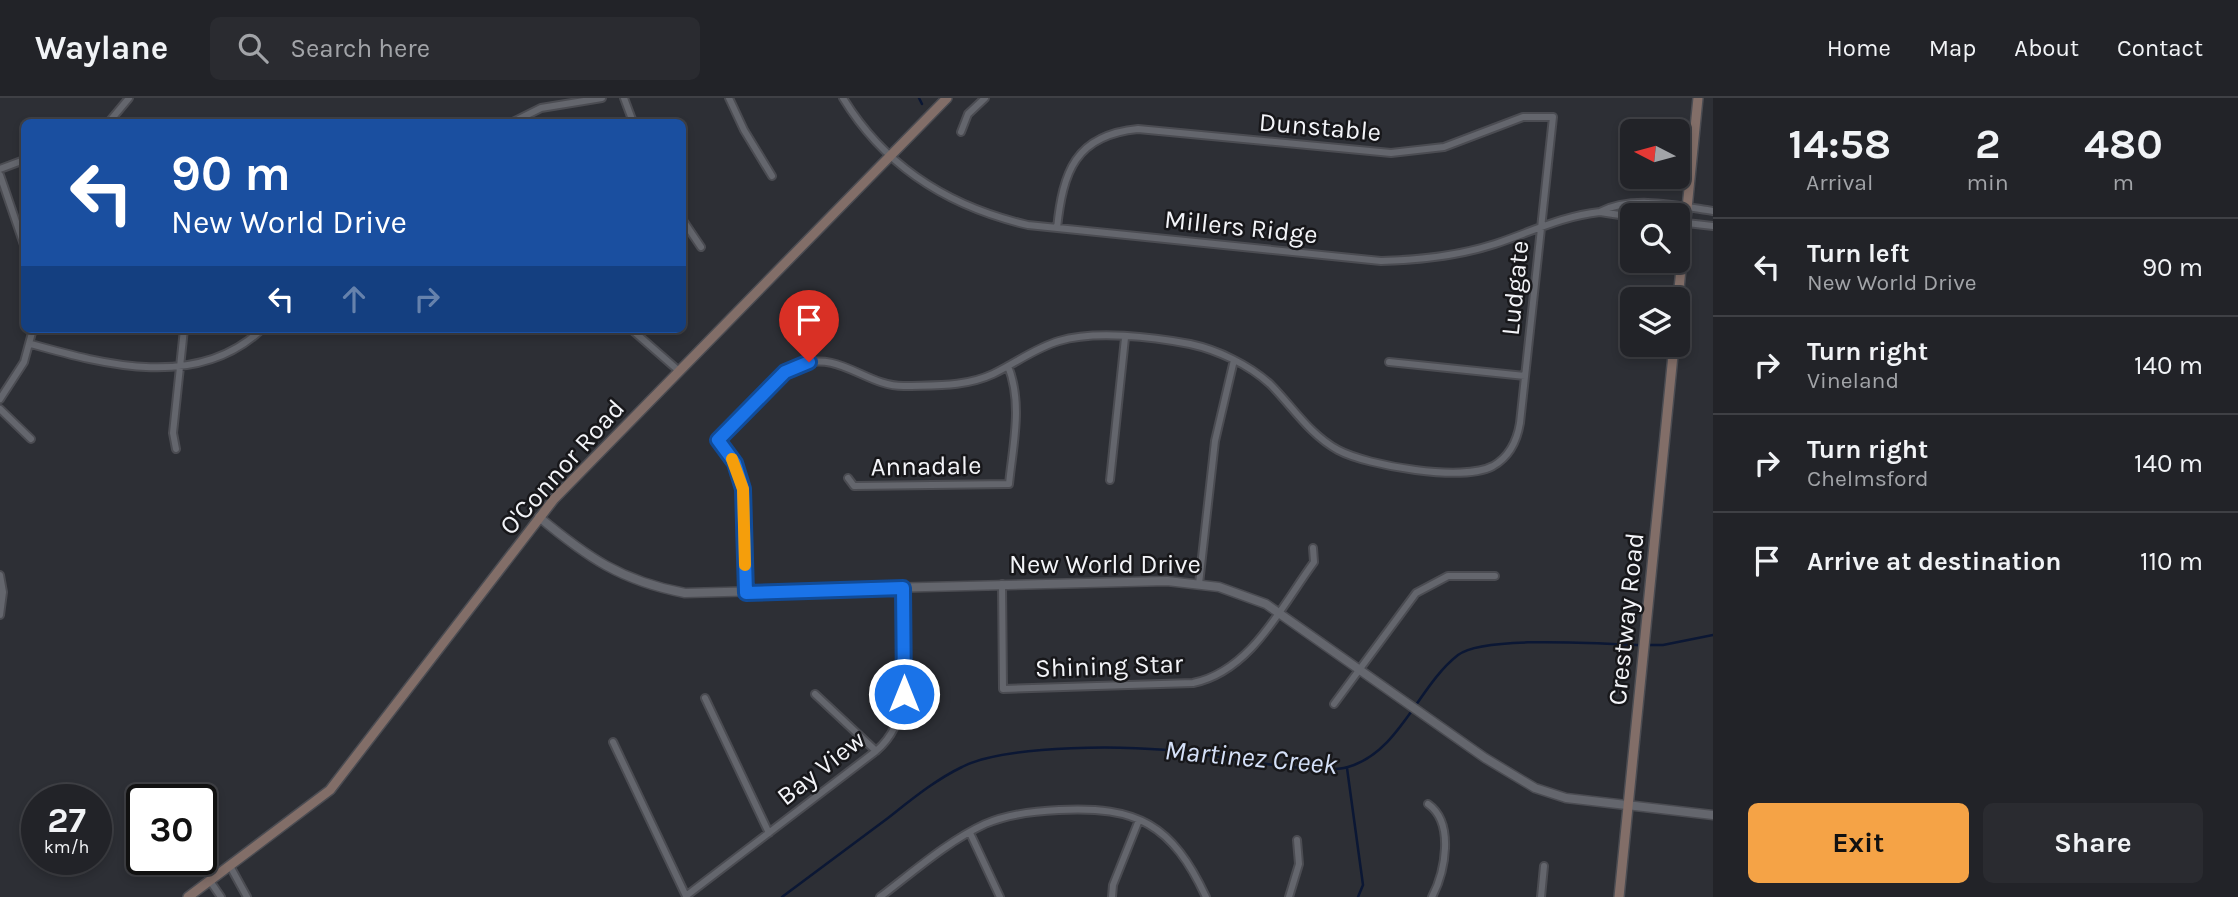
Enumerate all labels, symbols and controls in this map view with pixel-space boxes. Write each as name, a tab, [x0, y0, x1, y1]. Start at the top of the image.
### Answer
search box	[210, 17, 700, 80]
text: Waylane	[35, 29, 168, 67]
icon: search	[234, 29, 272, 67]
text: Search here	[290, 33, 430, 64]
text: Home	[1827, 34, 1891, 62]
text: Map	[1929, 34, 1976, 62]
text: About	[2014, 34, 2079, 62]
text: Contact	[2117, 34, 2203, 62]
street label: Dunstable	[1258, 106, 1382, 148]
north arrow	[1620, 119, 1690, 189]
map controls	[1620, 119, 1690, 357]
text: 14:58	[1788, 119, 1891, 169]
text: 2	[1975, 119, 2000, 169]
text: 480	[2084, 119, 2163, 169]
text: 90 m	[171, 145, 291, 202]
icon: left	[56, 147, 147, 238]
text: Arrival	[1806, 169, 1873, 196]
text: min	[1966, 169, 2009, 196]
text: m	[2113, 169, 2134, 196]
button: search	[1620, 203, 1690, 273]
text: New World Drive	[171, 204, 407, 241]
street label: Millers Ridge	[1163, 204, 1319, 250]
text: Turn left	[1807, 238, 1909, 269]
street label: Ludgate	[1495, 239, 1535, 337]
icon: left	[1748, 248, 1786, 286]
text: 90 m	[2142, 252, 2203, 283]
text: New World Drive	[1807, 269, 1977, 296]
icon: left	[262, 280, 300, 318]
icon: ahead	[335, 280, 373, 318]
icon: right	[408, 280, 446, 318]
button: layers	[1620, 287, 1690, 357]
pin	[779, 290, 839, 362]
icon: arrive	[790, 301, 828, 339]
text: Turn right	[1807, 336, 1928, 367]
icon: right	[1748, 346, 1786, 384]
text: 140 m	[2134, 350, 2203, 381]
text: Vineland	[1807, 367, 1899, 394]
street label: O'Connor Road	[493, 393, 631, 541]
text: Turn right	[1807, 434, 1928, 465]
icon: right	[1748, 444, 1786, 482]
text: 140 m	[2134, 448, 2203, 479]
street label: Annadale	[870, 450, 982, 482]
text: Chelmsford	[1807, 465, 1929, 492]
street label: Crestway Road	[1602, 531, 1650, 707]
icon: arrive	[1748, 542, 1786, 580]
text: Arrive at destination	[1807, 546, 2061, 577]
text: 110 m	[2140, 546, 2203, 577]
street label: New World Drive	[1009, 549, 1201, 580]
street label: Shining Star	[1034, 648, 1184, 684]
position arrow	[867, 657, 941, 731]
street label: Bay View	[771, 724, 871, 812]
water label: Martinez Creek	[1163, 733, 1340, 781]
speed limit sign: 30	[126, 784, 217, 875]
text: 27	[47, 800, 86, 841]
button: Exit	[1748, 803, 1969, 883]
button: Share	[1983, 803, 2203, 883]
text: km/h	[44, 836, 89, 858]

